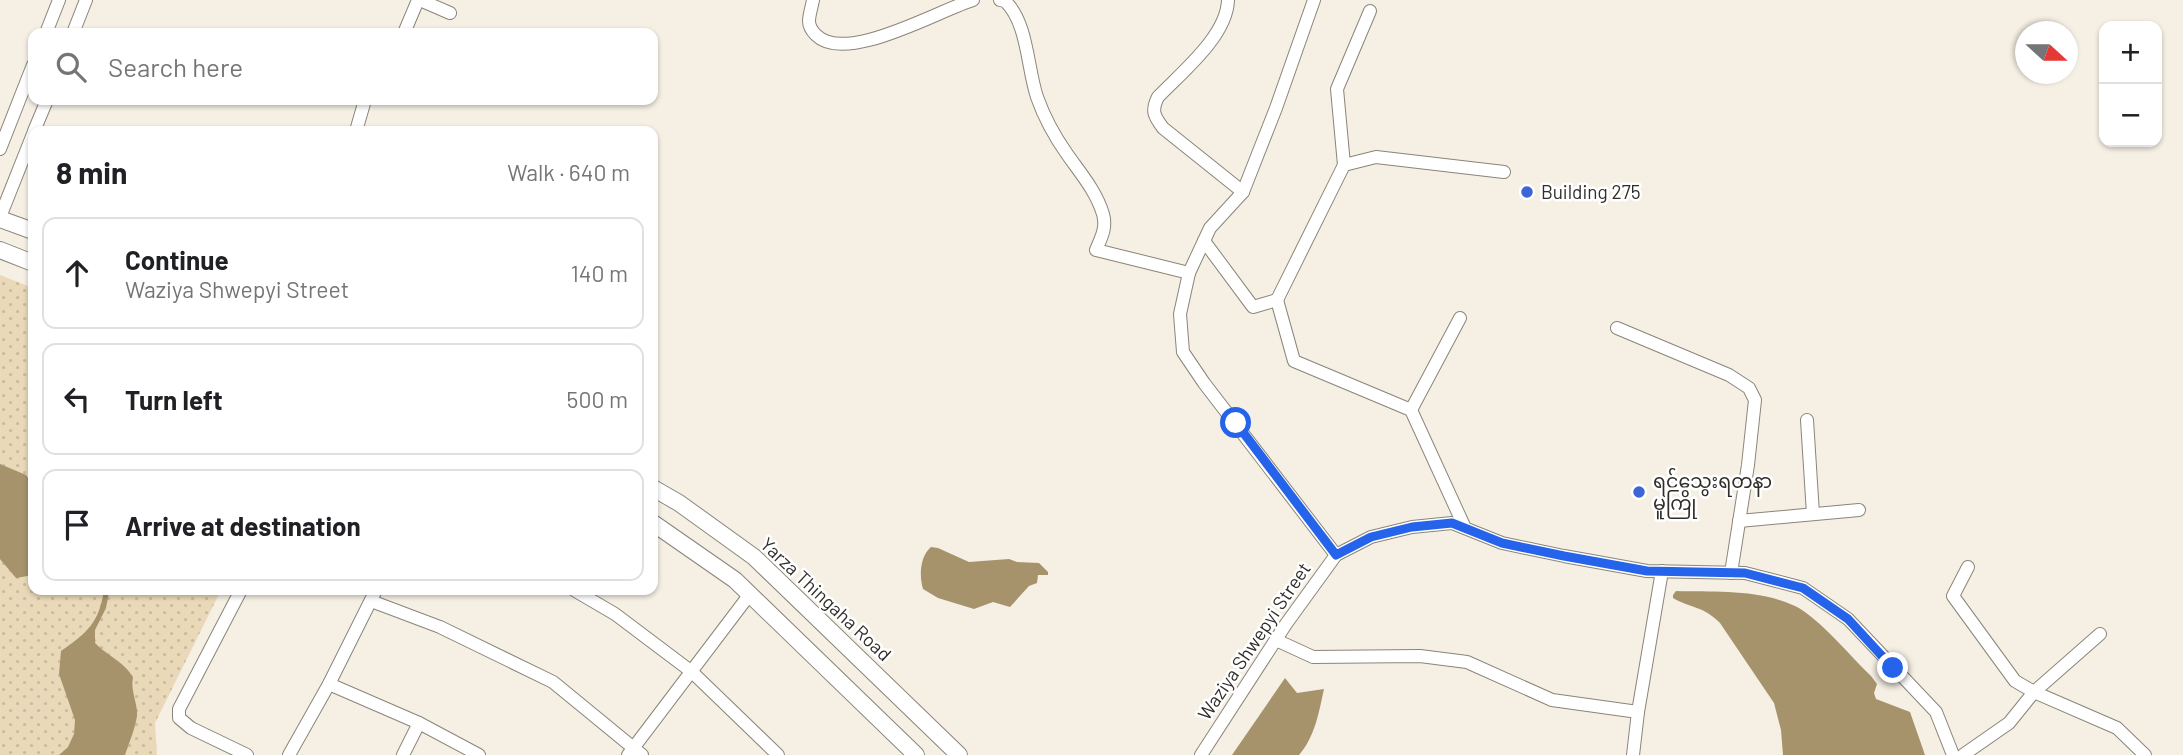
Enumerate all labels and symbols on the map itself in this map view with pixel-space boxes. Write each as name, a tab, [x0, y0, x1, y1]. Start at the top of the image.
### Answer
north arrow	[2015, 21, 2078, 84]
place label: Building 275	[1541, 180, 1640, 203]
marker: Building 275	[1519, 184, 1535, 200]
route start	[1220, 407, 1251, 438]
place label: ရင်သွေးရတနာ မူကြို	[1653, 467, 1772, 520]
marker: ရင်သွေးရတနာ မူကြို	[1631, 484, 1647, 500]
street label: Yarza Thingaha Road	[756, 532, 896, 665]
street label: Waziya Shwepyi Street	[1192, 558, 1315, 724]
route end	[1877, 652, 1908, 683]

